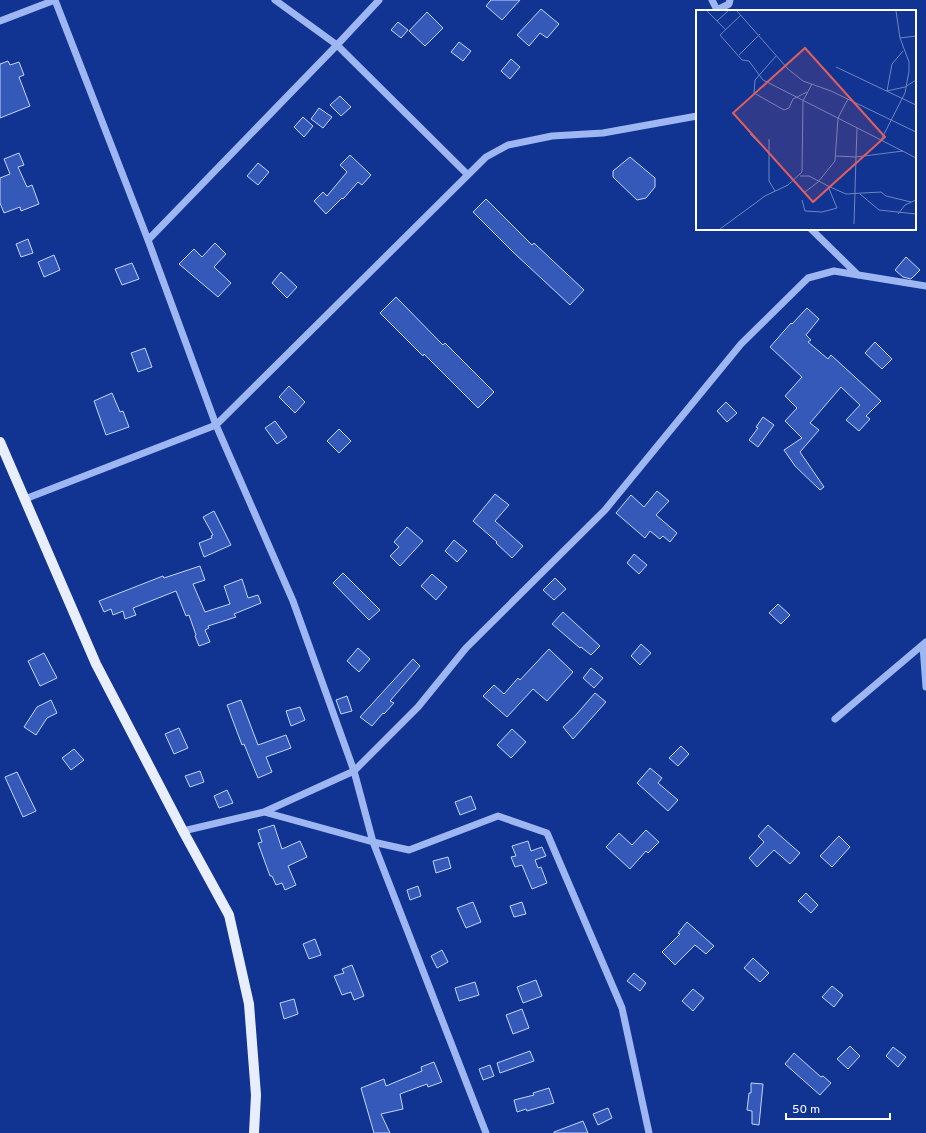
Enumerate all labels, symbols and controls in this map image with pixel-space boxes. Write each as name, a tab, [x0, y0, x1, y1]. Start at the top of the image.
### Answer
inset map	[696, 10, 916, 230]
scale bar	[786, 1095, 890, 1121]
text: 50 m	[792, 1102, 820, 1118]

